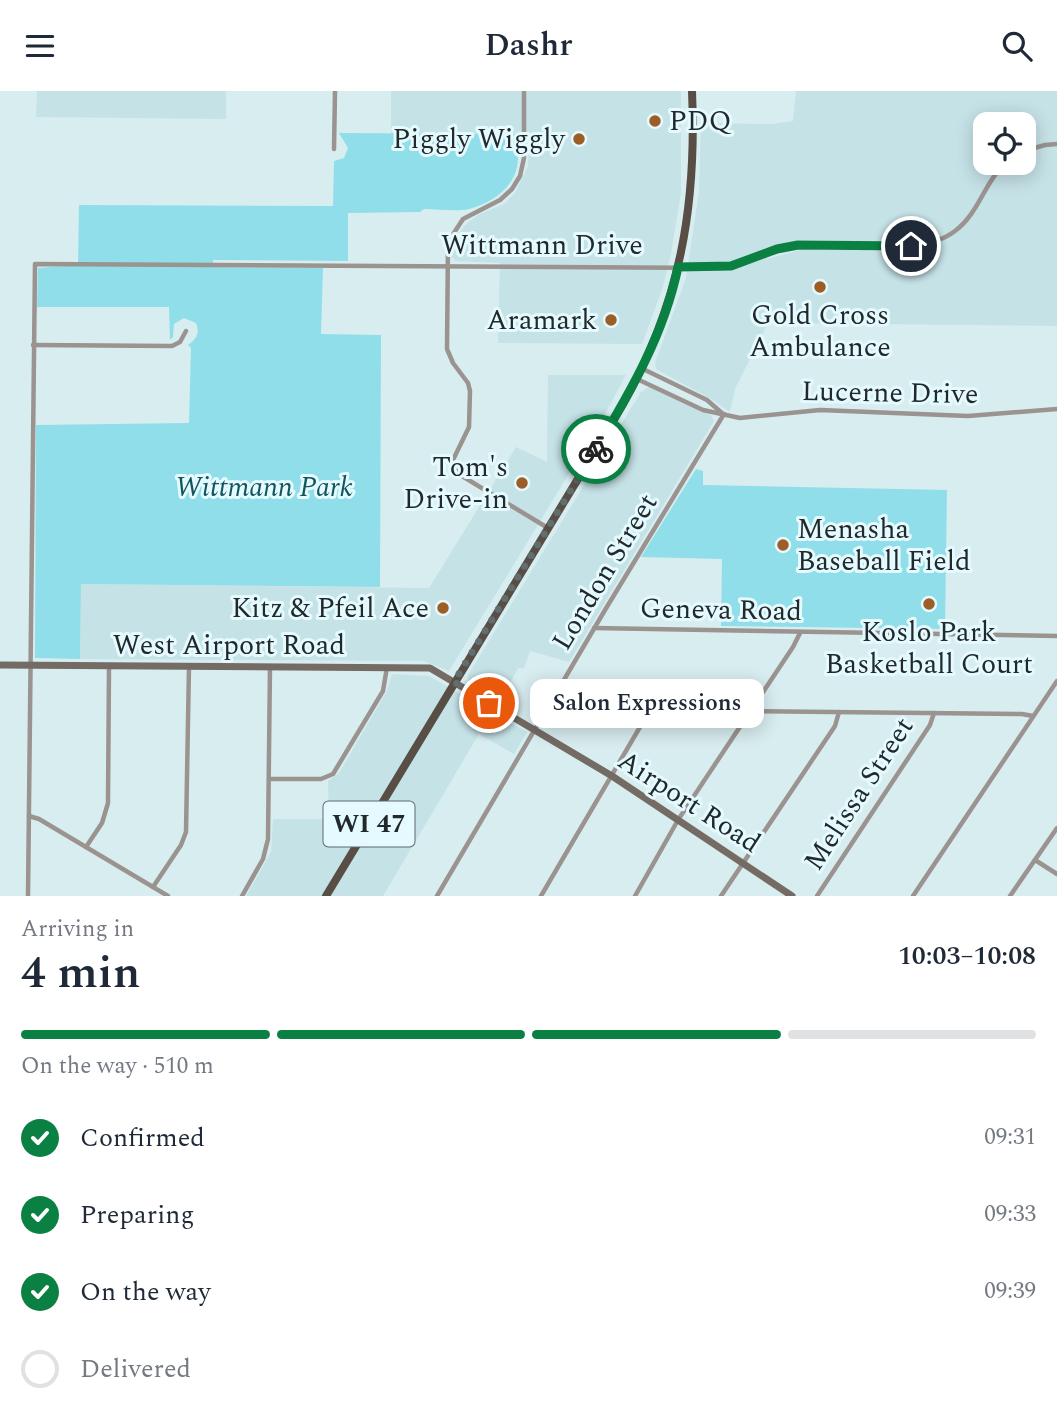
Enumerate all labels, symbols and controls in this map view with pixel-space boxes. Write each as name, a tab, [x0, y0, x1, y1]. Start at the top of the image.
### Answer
text: Dashr	[485, 21, 572, 70]
icon: menu	[21, 27, 59, 65]
icon: search	[998, 27, 1036, 65]
place label: PDQ	[669, 100, 732, 143]
map controls	[973, 112, 1036, 175]
button: locate	[973, 112, 1036, 175]
marker: PDQ	[647, 113, 663, 129]
place label: Piggly Wiggly	[393, 118, 567, 161]
marker: Piggly Wiggly	[571, 131, 587, 147]
pin	[881, 216, 941, 276]
street label: Wittmann Drive	[441, 224, 643, 267]
icon: home	[892, 227, 930, 265]
marker: Gold Cross Ambulance	[812, 279, 828, 295]
place label: Gold Cross Ambulance	[749, 294, 891, 369]
place label: Aramark	[487, 299, 597, 342]
marker: Aramark	[603, 312, 619, 328]
street label: Lucerne Drive	[801, 370, 979, 416]
courier	[561, 414, 631, 484]
icon: bike	[577, 430, 615, 468]
place label: Tom's Drive-in	[404, 446, 508, 521]
park label: Wittmann Park	[175, 466, 353, 509]
marker: Tom's Drive-in	[514, 475, 530, 491]
street label: London Street	[541, 485, 669, 659]
place label: Menasha Baseball Field	[797, 508, 971, 583]
marker: Menasha Baseball Field	[775, 537, 791, 553]
place label: Kitz & Pfeil Ace	[231, 587, 429, 630]
street label: Geneva Road	[640, 587, 802, 633]
marker: Koslo Park Basketball Court	[921, 596, 937, 612]
marker: Kitz & Pfeil Ace	[435, 600, 451, 616]
place label: Koslo Park Basketball Court	[825, 611, 1033, 686]
street label: West Airport Road	[113, 624, 345, 667]
pin	[459, 673, 519, 733]
callout: Salon Expressions	[531, 679, 766, 727]
icon: bag	[470, 684, 508, 722]
text: Salon Expressions	[552, 686, 742, 721]
street label: Melissa Street	[793, 709, 925, 879]
street label: Airport Road	[609, 740, 769, 864]
road number: WI 47	[324, 801, 414, 846]
text: Arriving in	[21, 912, 134, 947]
text: 10:03–10:08	[898, 936, 1036, 976]
text: 4 min	[21, 938, 140, 1008]
text: On the way · 510 m	[21, 1049, 214, 1084]
text: Confirmed	[80, 1118, 205, 1158]
icon: check	[21, 1119, 59, 1157]
text: 09:31	[984, 1120, 1036, 1155]
text: Preparing	[80, 1195, 194, 1235]
icon: check	[21, 1196, 59, 1234]
text: 09:33	[984, 1197, 1036, 1232]
text: On the way	[80, 1272, 211, 1312]
icon: check	[21, 1273, 59, 1311]
text: 09:39	[984, 1274, 1036, 1309]
text: Delivered	[80, 1349, 191, 1389]

